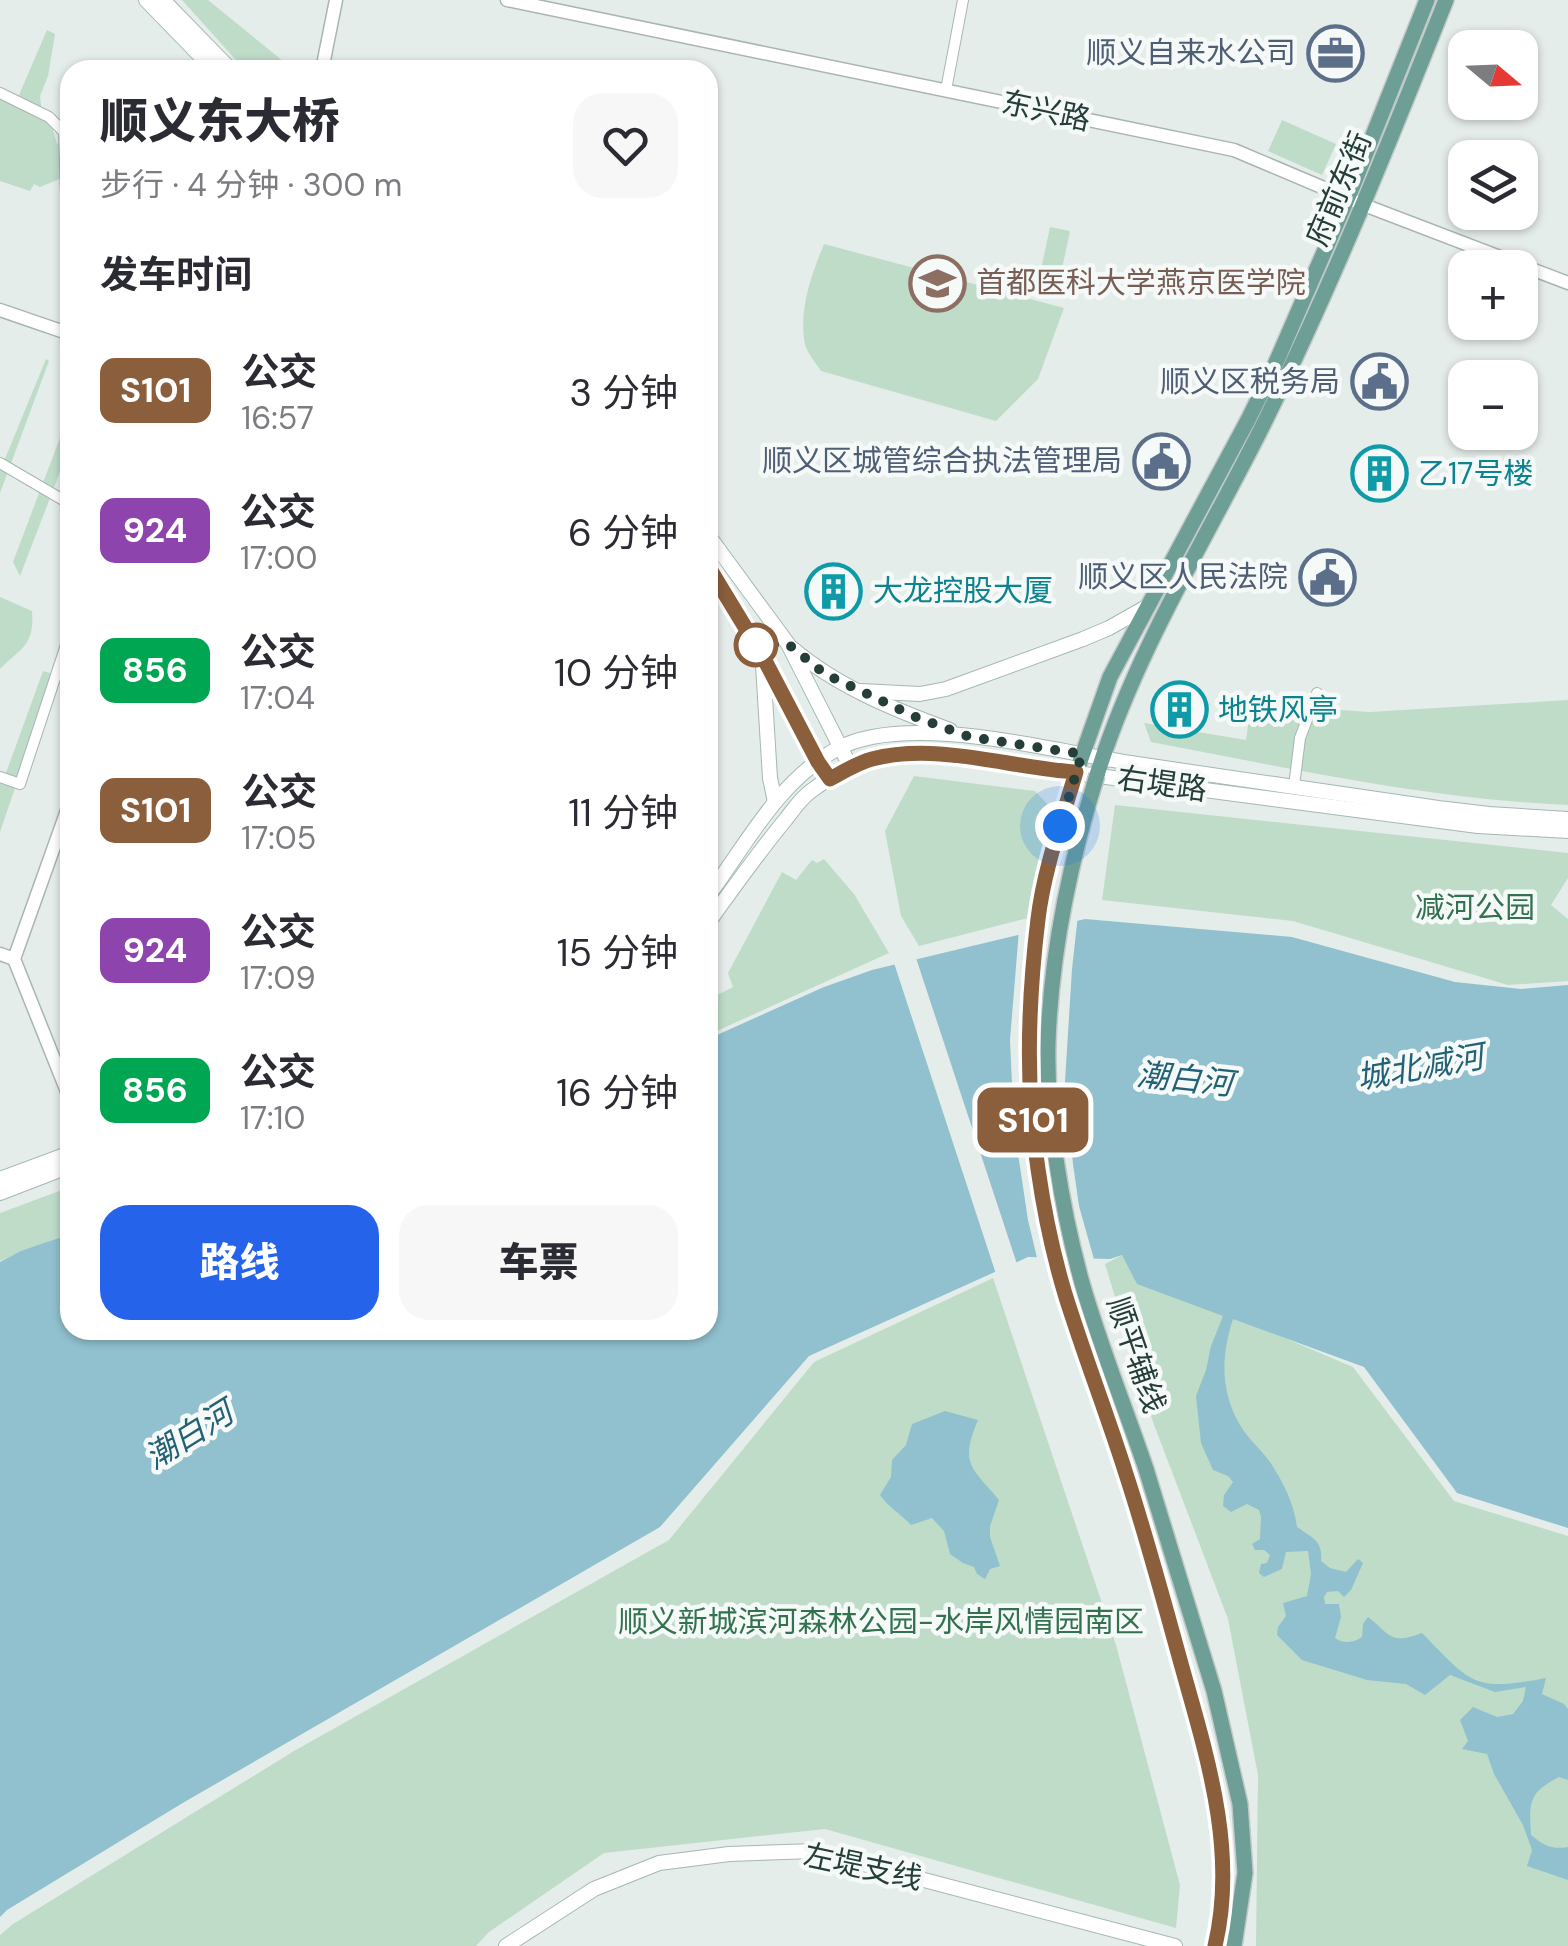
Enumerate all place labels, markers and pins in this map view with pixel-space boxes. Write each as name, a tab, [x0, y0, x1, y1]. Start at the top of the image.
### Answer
office icon: 顺义自来水公司	[1305, 23, 1365, 83]
place label: 顺义自来水公司	[1086, 33, 1296, 72]
school or university icon: 首都医科大学燕京医学院	[907, 253, 967, 313]
place label: 首都医科大学燕京医学院	[976, 263, 1306, 302]
public building icon: 顺义区税务局	[1349, 352, 1409, 412]
place label: 顺义区税务局	[1160, 362, 1340, 401]
public building icon: 顺义区城管综合执法管理局	[1131, 431, 1191, 491]
place label: 顺义区城管综合执法管理局	[762, 441, 1122, 480]
building icon: 乙17号楼	[1349, 444, 1409, 504]
place label: 乙17号楼	[1418, 454, 1533, 493]
public building icon: 顺义区人民法院	[1297, 547, 1357, 607]
place label: 顺义区人民法院	[1078, 557, 1288, 596]
building icon: 大龙控股大厦	[804, 561, 864, 621]
place label: 大龙控股大厦	[873, 571, 1053, 610]
unlabelled marker	[735, 624, 777, 666]
building icon: 地铁风亭	[1149, 680, 1209, 740]
place label: 地铁风亭	[1218, 690, 1338, 729]

